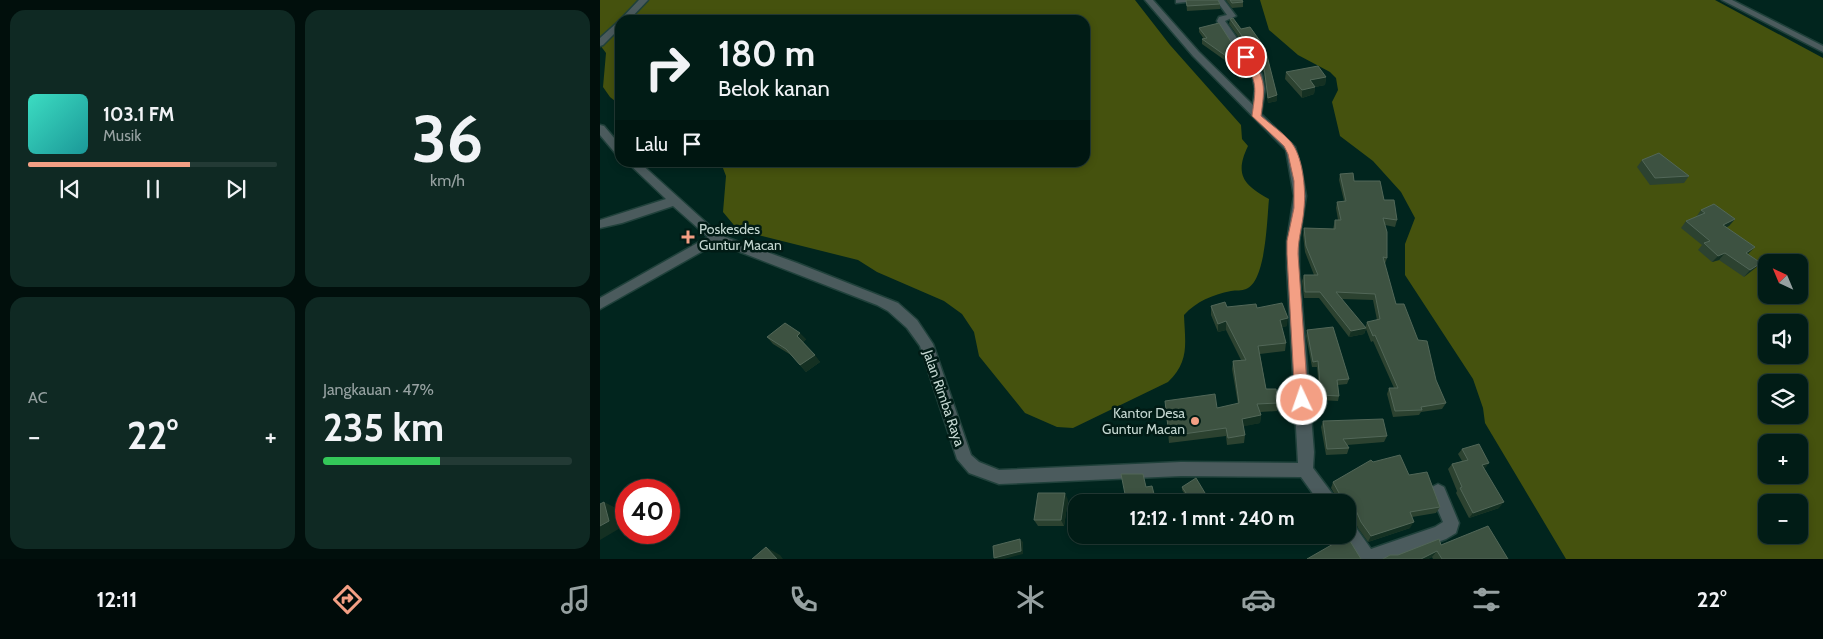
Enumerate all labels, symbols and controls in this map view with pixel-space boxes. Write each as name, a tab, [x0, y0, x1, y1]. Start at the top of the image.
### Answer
text: 180 m	[718, 32, 815, 75]
icon: right	[635, 35, 700, 100]
pin	[1225, 36, 1267, 78]
icon: arrive	[1232, 43, 1260, 71]
text: Belok kanan	[718, 75, 830, 102]
text: 36	[412, 99, 483, 178]
text: 103.1 FM	[103, 103, 174, 126]
text: Musik	[103, 126, 141, 145]
icon: arrive	[678, 130, 706, 158]
text: Lalu	[635, 133, 668, 156]
text: km/h	[430, 171, 465, 190]
icon: previous	[56, 175, 84, 203]
icon: pause	[139, 175, 167, 203]
icon: next	[222, 175, 250, 203]
place label: Poskesdes Guntur Macan	[699, 220, 782, 254]
marker: Poskesdes Guntur Macan	[681, 230, 695, 244]
north arrow	[1758, 254, 1808, 304]
map controls	[1758, 254, 1808, 544]
button: sound	[1758, 314, 1808, 364]
street label: Jalan Rimba Raya	[919, 346, 969, 449]
position arrow	[1275, 373, 1327, 425]
button: layers	[1758, 374, 1808, 424]
text: Jangkauan · 47%	[323, 380, 434, 399]
text: AC	[28, 388, 48, 407]
text: 235 km	[323, 404, 444, 451]
place label: Kantor Desa Guntur Macan	[1102, 404, 1185, 438]
text: 22°	[127, 412, 178, 459]
marker: Kantor Desa Guntur Macan	[1189, 415, 1201, 427]
text: −	[28, 419, 40, 453]
text: +	[265, 419, 277, 453]
button: +	[1758, 434, 1808, 484]
speed limit sign: 40	[615, 479, 680, 544]
button: −	[1758, 494, 1808, 544]
text: 12:12 · 1 mnt · 240 m	[1129, 507, 1295, 530]
icon: directions	[330, 582, 365, 617]
icon: music	[558, 582, 593, 617]
icon: phone	[786, 582, 821, 617]
icon: climate	[1013, 582, 1048, 617]
icon: car	[1241, 582, 1276, 617]
icon: filters	[1469, 582, 1504, 617]
text: 12:11	[96, 586, 137, 613]
text: 22°	[1697, 586, 1727, 613]

